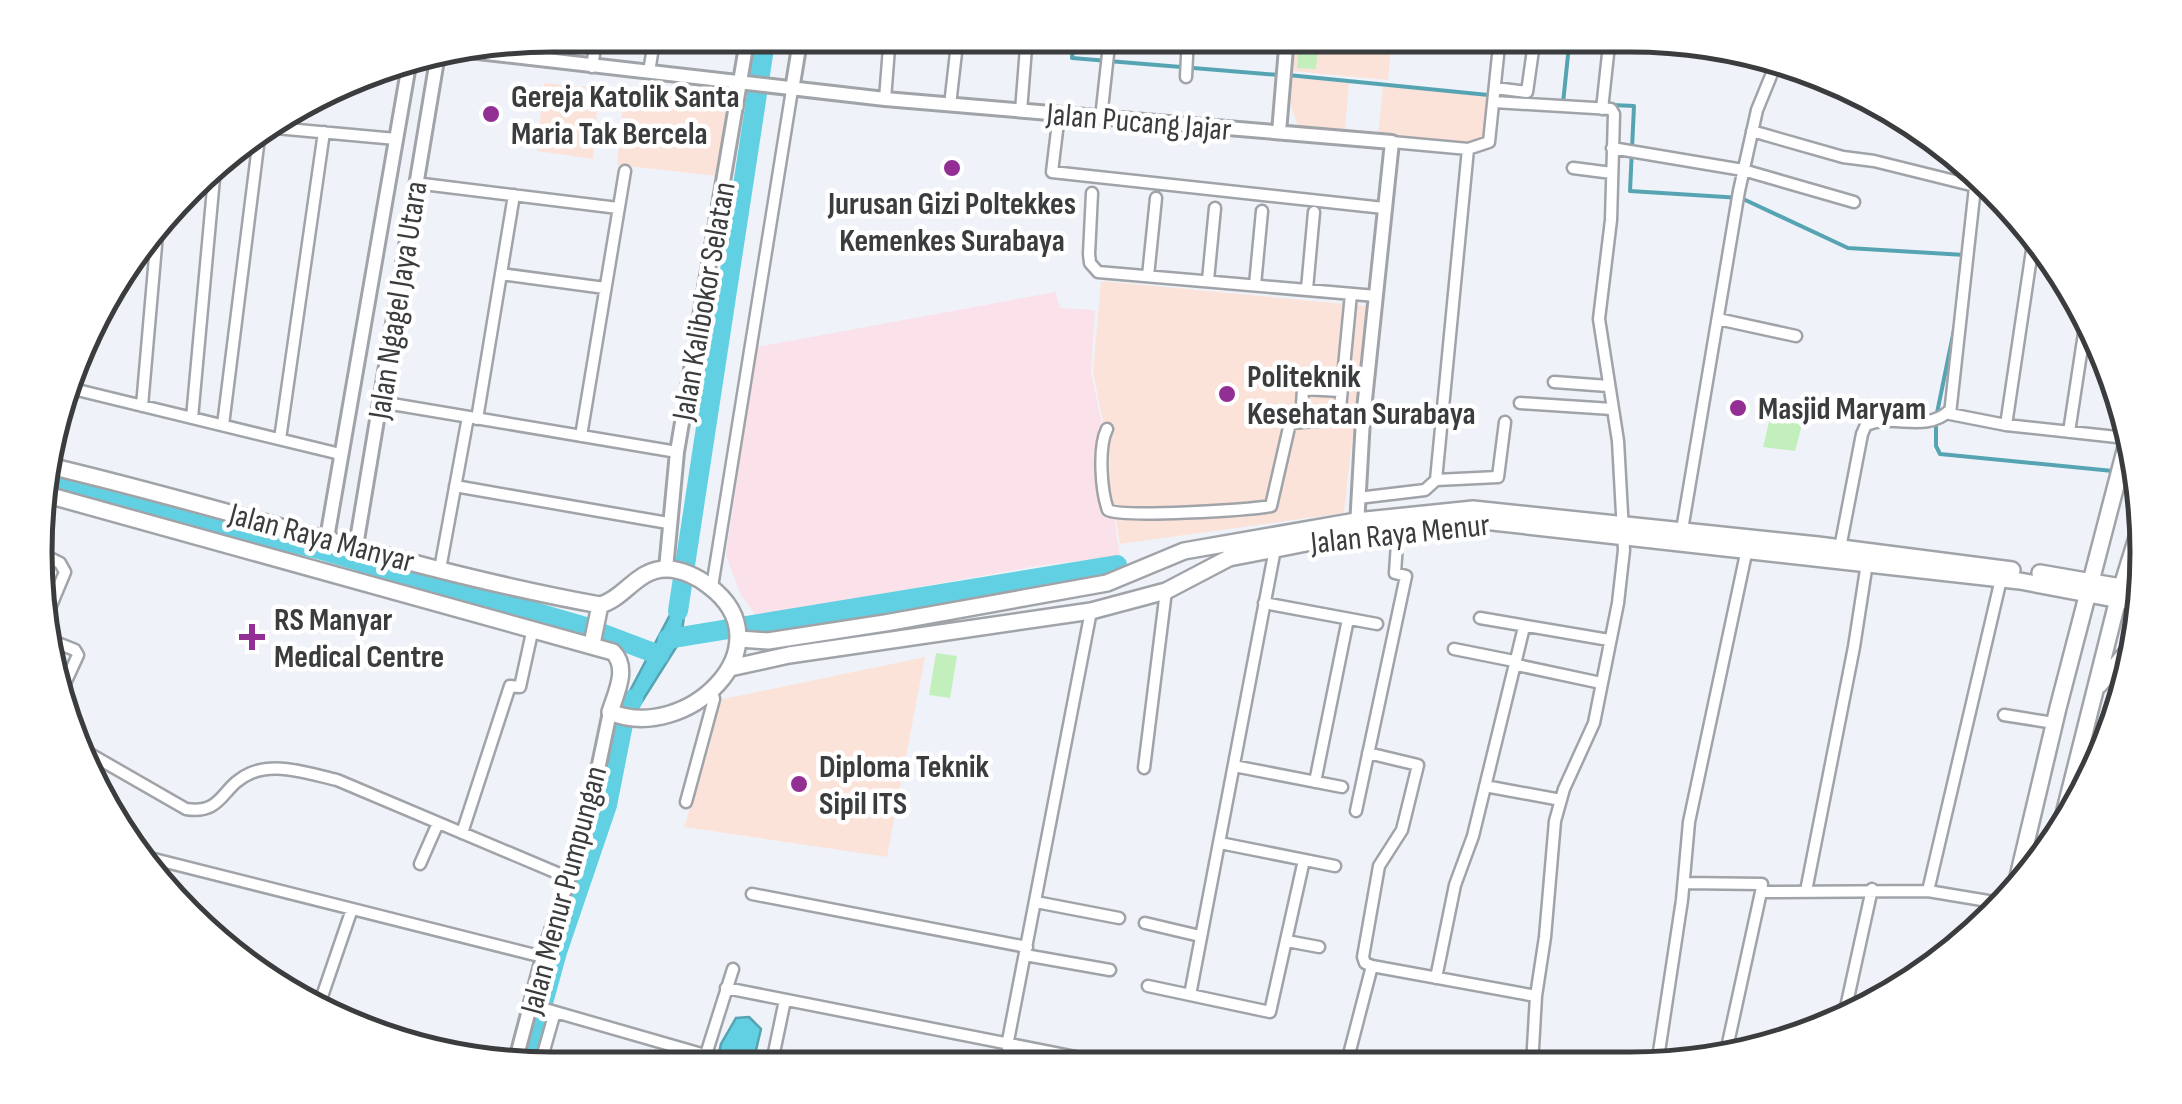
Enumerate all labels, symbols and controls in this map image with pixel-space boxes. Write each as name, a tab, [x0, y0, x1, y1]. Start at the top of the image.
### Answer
place label: Gereja Katolik Santa Maria Tak Bercela	[511, 78, 739, 154]
street label: Jalan Pucang Jajar	[1044, 95, 1233, 150]
marker: Gereja Katolik Santa Maria Tak Bercela	[480, 103, 502, 125]
marker: Jurusan Gizi Poltekkes Kemenkes Surabaya	[941, 157, 963, 179]
street label: Jalan Ngagel Jaya Utara	[360, 179, 437, 423]
street label: Jalan Kalibokor Selatan	[664, 179, 745, 425]
place label: Jurusan Gizi Poltekkes Kemenkes Surabaya	[827, 185, 1076, 261]
place label: Politeknik Kesehatan Surabaya	[1247, 358, 1476, 434]
marker: Politeknik Kesehatan Surabaya	[1216, 383, 1238, 405]
place label: Masjid Maryam	[1758, 390, 1926, 429]
marker: Masjid Maryam	[1727, 397, 1749, 419]
street label: Jalan Raya Manyar	[224, 495, 418, 582]
street label: Jalan Raya Menur	[1308, 506, 1492, 563]
place label: RS Manyar Medical Centre	[274, 601, 444, 677]
marker: RS Manyar Medical Centre	[239, 624, 265, 650]
place label: Diploma Teknik Sipil ITS	[819, 748, 990, 824]
street label: Jalan Menur Pumpungan	[512, 762, 616, 1020]
marker: Diploma Teknik Sipil ITS	[788, 773, 810, 795]

